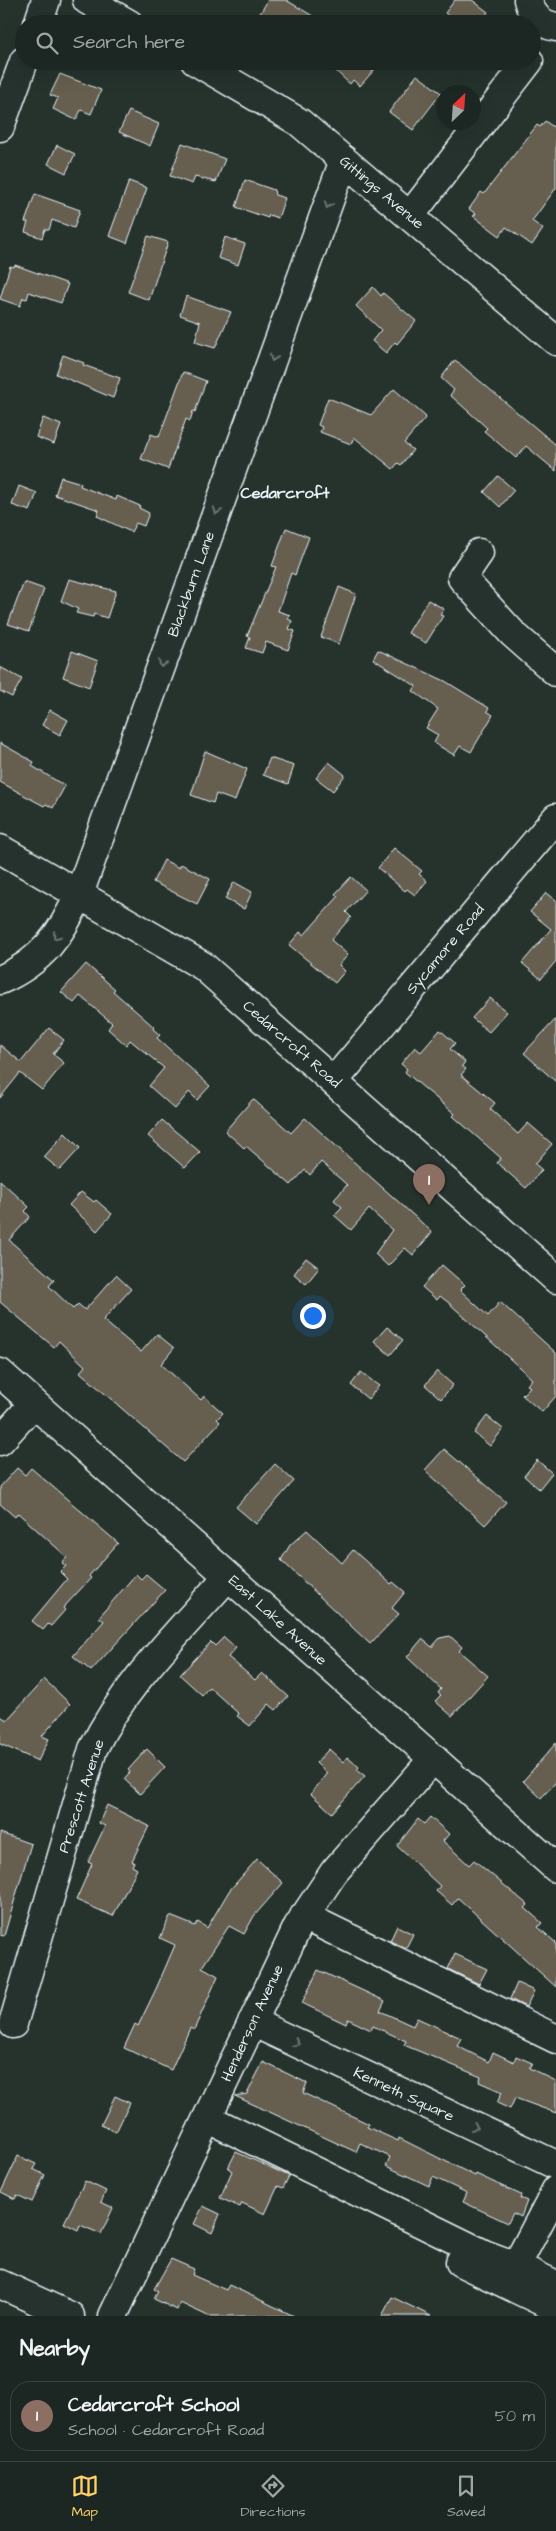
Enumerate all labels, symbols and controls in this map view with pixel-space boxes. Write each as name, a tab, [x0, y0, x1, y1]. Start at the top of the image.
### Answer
search box	[15, 15, 541, 70]
icon: search	[33, 29, 61, 57]
text: Search here	[73, 29, 185, 56]
north arrow	[436, 85, 481, 130]
street label: Gittings Avenue	[334, 151, 428, 235]
one-way arrow	[324, 201, 334, 209]
one-way arrow	[269, 354, 279, 362]
district label: Cedarcroft	[240, 482, 330, 504]
one-way arrow	[213, 506, 223, 515]
street label: Blackburn Lane	[163, 529, 220, 640]
one-way arrow	[158, 659, 168, 668]
street label: Sycamore Road	[401, 899, 490, 1000]
one-way arrow	[53, 931, 62, 940]
street label: Cedarcroft Road	[238, 996, 346, 1093]
pin: 1	[413, 1164, 445, 1205]
your location	[300, 1303, 326, 1329]
street label: East Lake Avenue	[224, 1570, 332, 1670]
street label: Prescott Avenue	[53, 1737, 110, 1856]
street label: Henderson Avenue	[216, 1961, 289, 2085]
one-way arrow	[291, 2037, 300, 2047]
street label: Kenneth Square	[350, 2062, 458, 2127]
one-way arrow	[470, 2121, 479, 2131]
text: Nearby	[20, 2334, 90, 2363]
text: Cedarcroft School	[68, 2392, 239, 2419]
text: 1	[36, 2405, 38, 2427]
text: 50 m	[495, 2405, 535, 2427]
text: School · Cedarcroft Road	[68, 2419, 264, 2441]
tab: Map	[71, 2472, 99, 2522]
tab: Directions	[240, 2472, 305, 2522]
tab: Saved	[447, 2472, 485, 2522]

